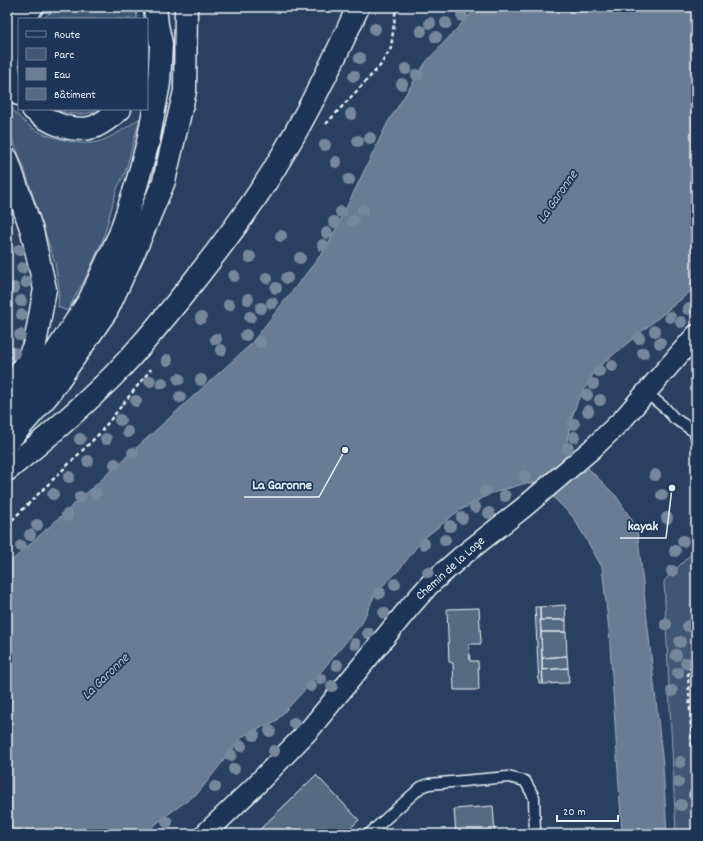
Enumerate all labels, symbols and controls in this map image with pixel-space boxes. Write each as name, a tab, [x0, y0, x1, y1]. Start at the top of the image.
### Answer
legend	[18, 18, 148, 110]
text: Route	[54, 27, 80, 44]
text: Parc	[54, 47, 75, 64]
text: Eau	[54, 67, 70, 84]
text: Bâtiment	[54, 87, 96, 104]
water label: La Garonne	[533, 166, 584, 227]
callout: La Garonne	[244, 471, 319, 497]
text: La Garonne	[252, 476, 312, 496]
callout: kayak	[620, 512, 666, 538]
text: kayak	[628, 517, 658, 537]
street label: Chemin de la Loge	[412, 532, 490, 605]
water label: La Garonne	[78, 649, 135, 705]
scale bar	[557, 797, 618, 823]
text: 20 m	[563, 804, 586, 821]

